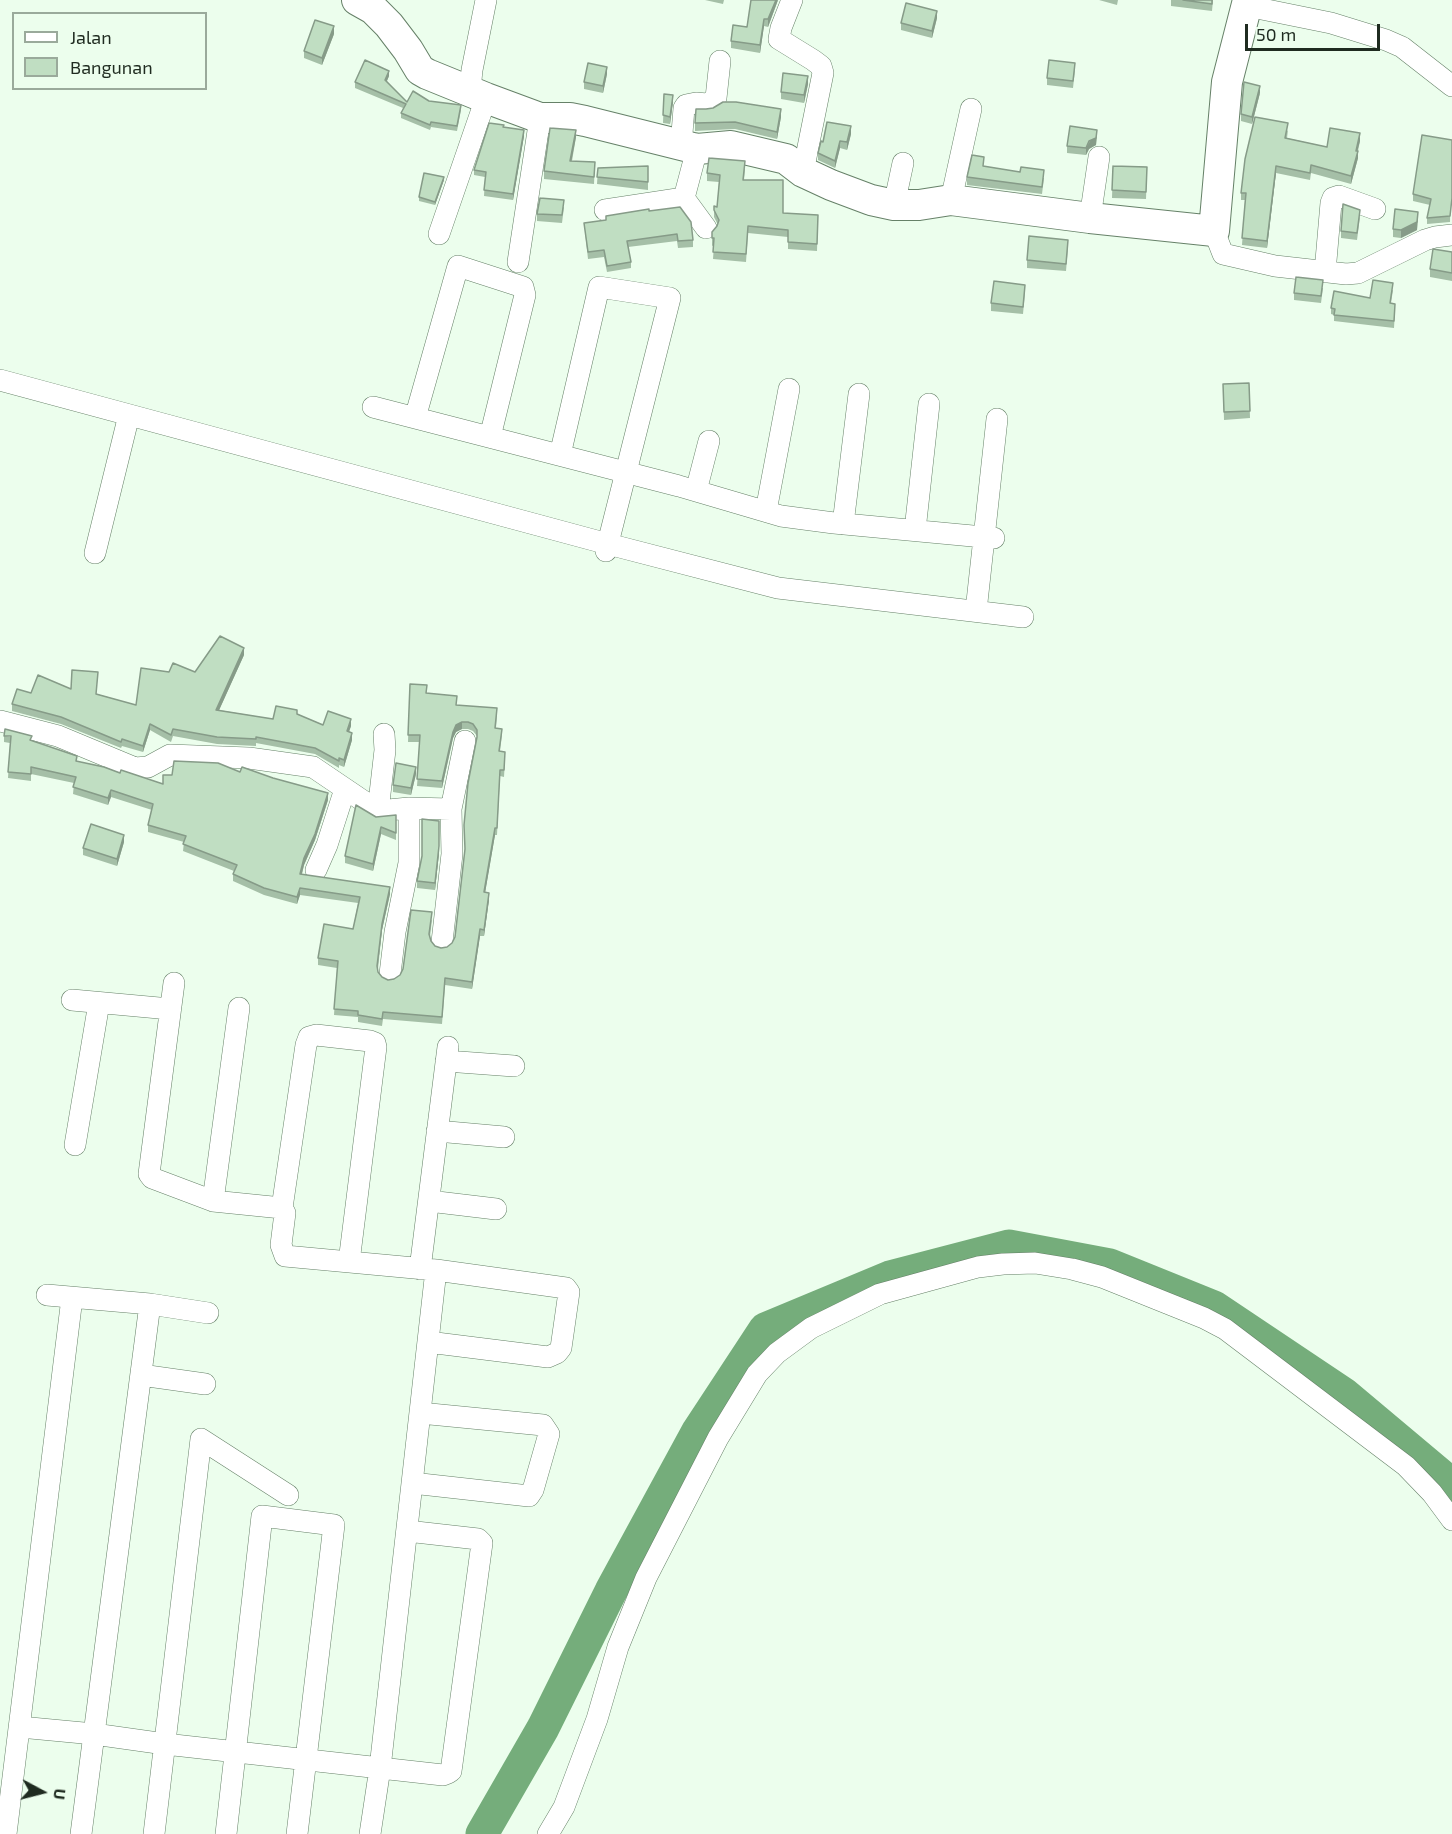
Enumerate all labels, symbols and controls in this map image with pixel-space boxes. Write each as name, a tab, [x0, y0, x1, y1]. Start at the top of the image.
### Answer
legend	[12, 12, 207, 90]
scale bar	[1248, 12, 1383, 50]
text: 50 m	[1256, 23, 1296, 45]
text: Jalan	[70, 26, 112, 48]
text: Bangunan	[70, 56, 153, 78]
north arrow	[12, 1762, 72, 1822]
text: U	[50, 1788, 70, 1801]

